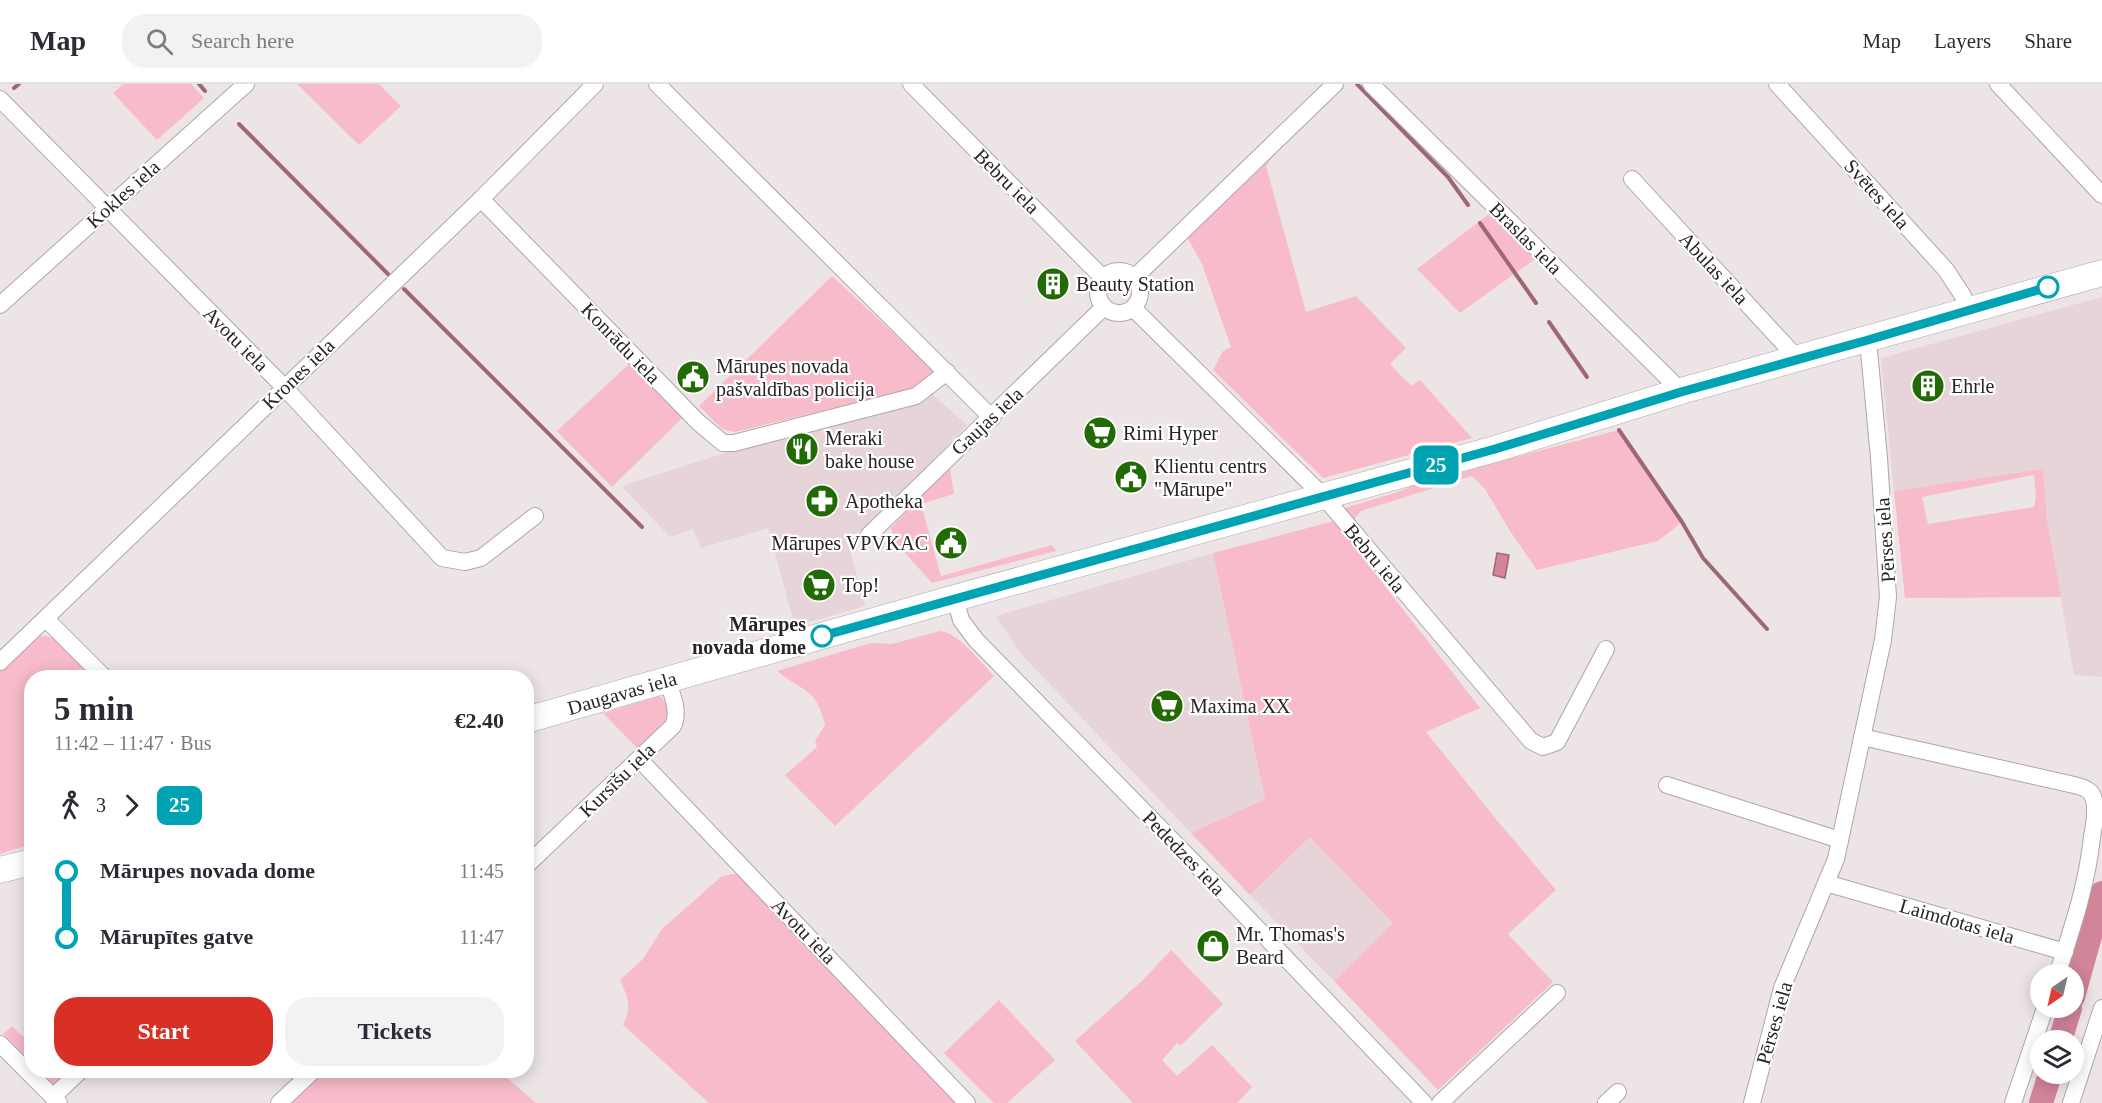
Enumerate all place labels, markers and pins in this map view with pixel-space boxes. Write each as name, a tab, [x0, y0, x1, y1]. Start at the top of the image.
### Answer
building icon: Beauty Station	[1035, 266, 1071, 302]
place label: Beauty Station	[1076, 273, 1194, 296]
unlabelled marker	[2037, 276, 2059, 298]
place label: Mārupes novada pašvaldības policija	[716, 355, 874, 401]
public building icon: Mārupes novada pašvaldības policija	[675, 359, 711, 395]
building icon: Ehrle	[1910, 368, 1946, 404]
place label: Ehrle	[1951, 375, 1994, 397]
supermarket icon: Rimi Hyper	[1082, 415, 1118, 451]
place label: Rimi Hyper	[1123, 422, 1218, 445]
place label: Meraki bake house	[825, 427, 915, 472]
restaurant icon: Meraki bake house	[784, 431, 820, 467]
place label: Klientu centrs "Mārupe"	[1154, 455, 1267, 501]
public building icon: Klientu centrs "Mārupe"	[1113, 459, 1149, 495]
pharmacy icon: Apotheka	[804, 483, 840, 519]
place label: Apotheka	[845, 490, 923, 513]
public building icon: Mārupes VPVKAC	[933, 525, 969, 561]
place label: Mārupes VPVKAC	[771, 532, 928, 555]
supermarket icon: Top!	[801, 567, 837, 603]
place label: Top!	[842, 574, 879, 597]
place label: Mārupes novada dome	[692, 613, 806, 658]
marker: Mārupes novada dome	[811, 625, 833, 647]
supermarket icon: Maxima XX	[1149, 688, 1185, 724]
place label: Maxima XX	[1190, 695, 1291, 717]
place label: Mr. Thomas's Beard	[1236, 923, 1345, 968]
shop icon: Mr. Thomas's Beard	[1195, 928, 1231, 964]

